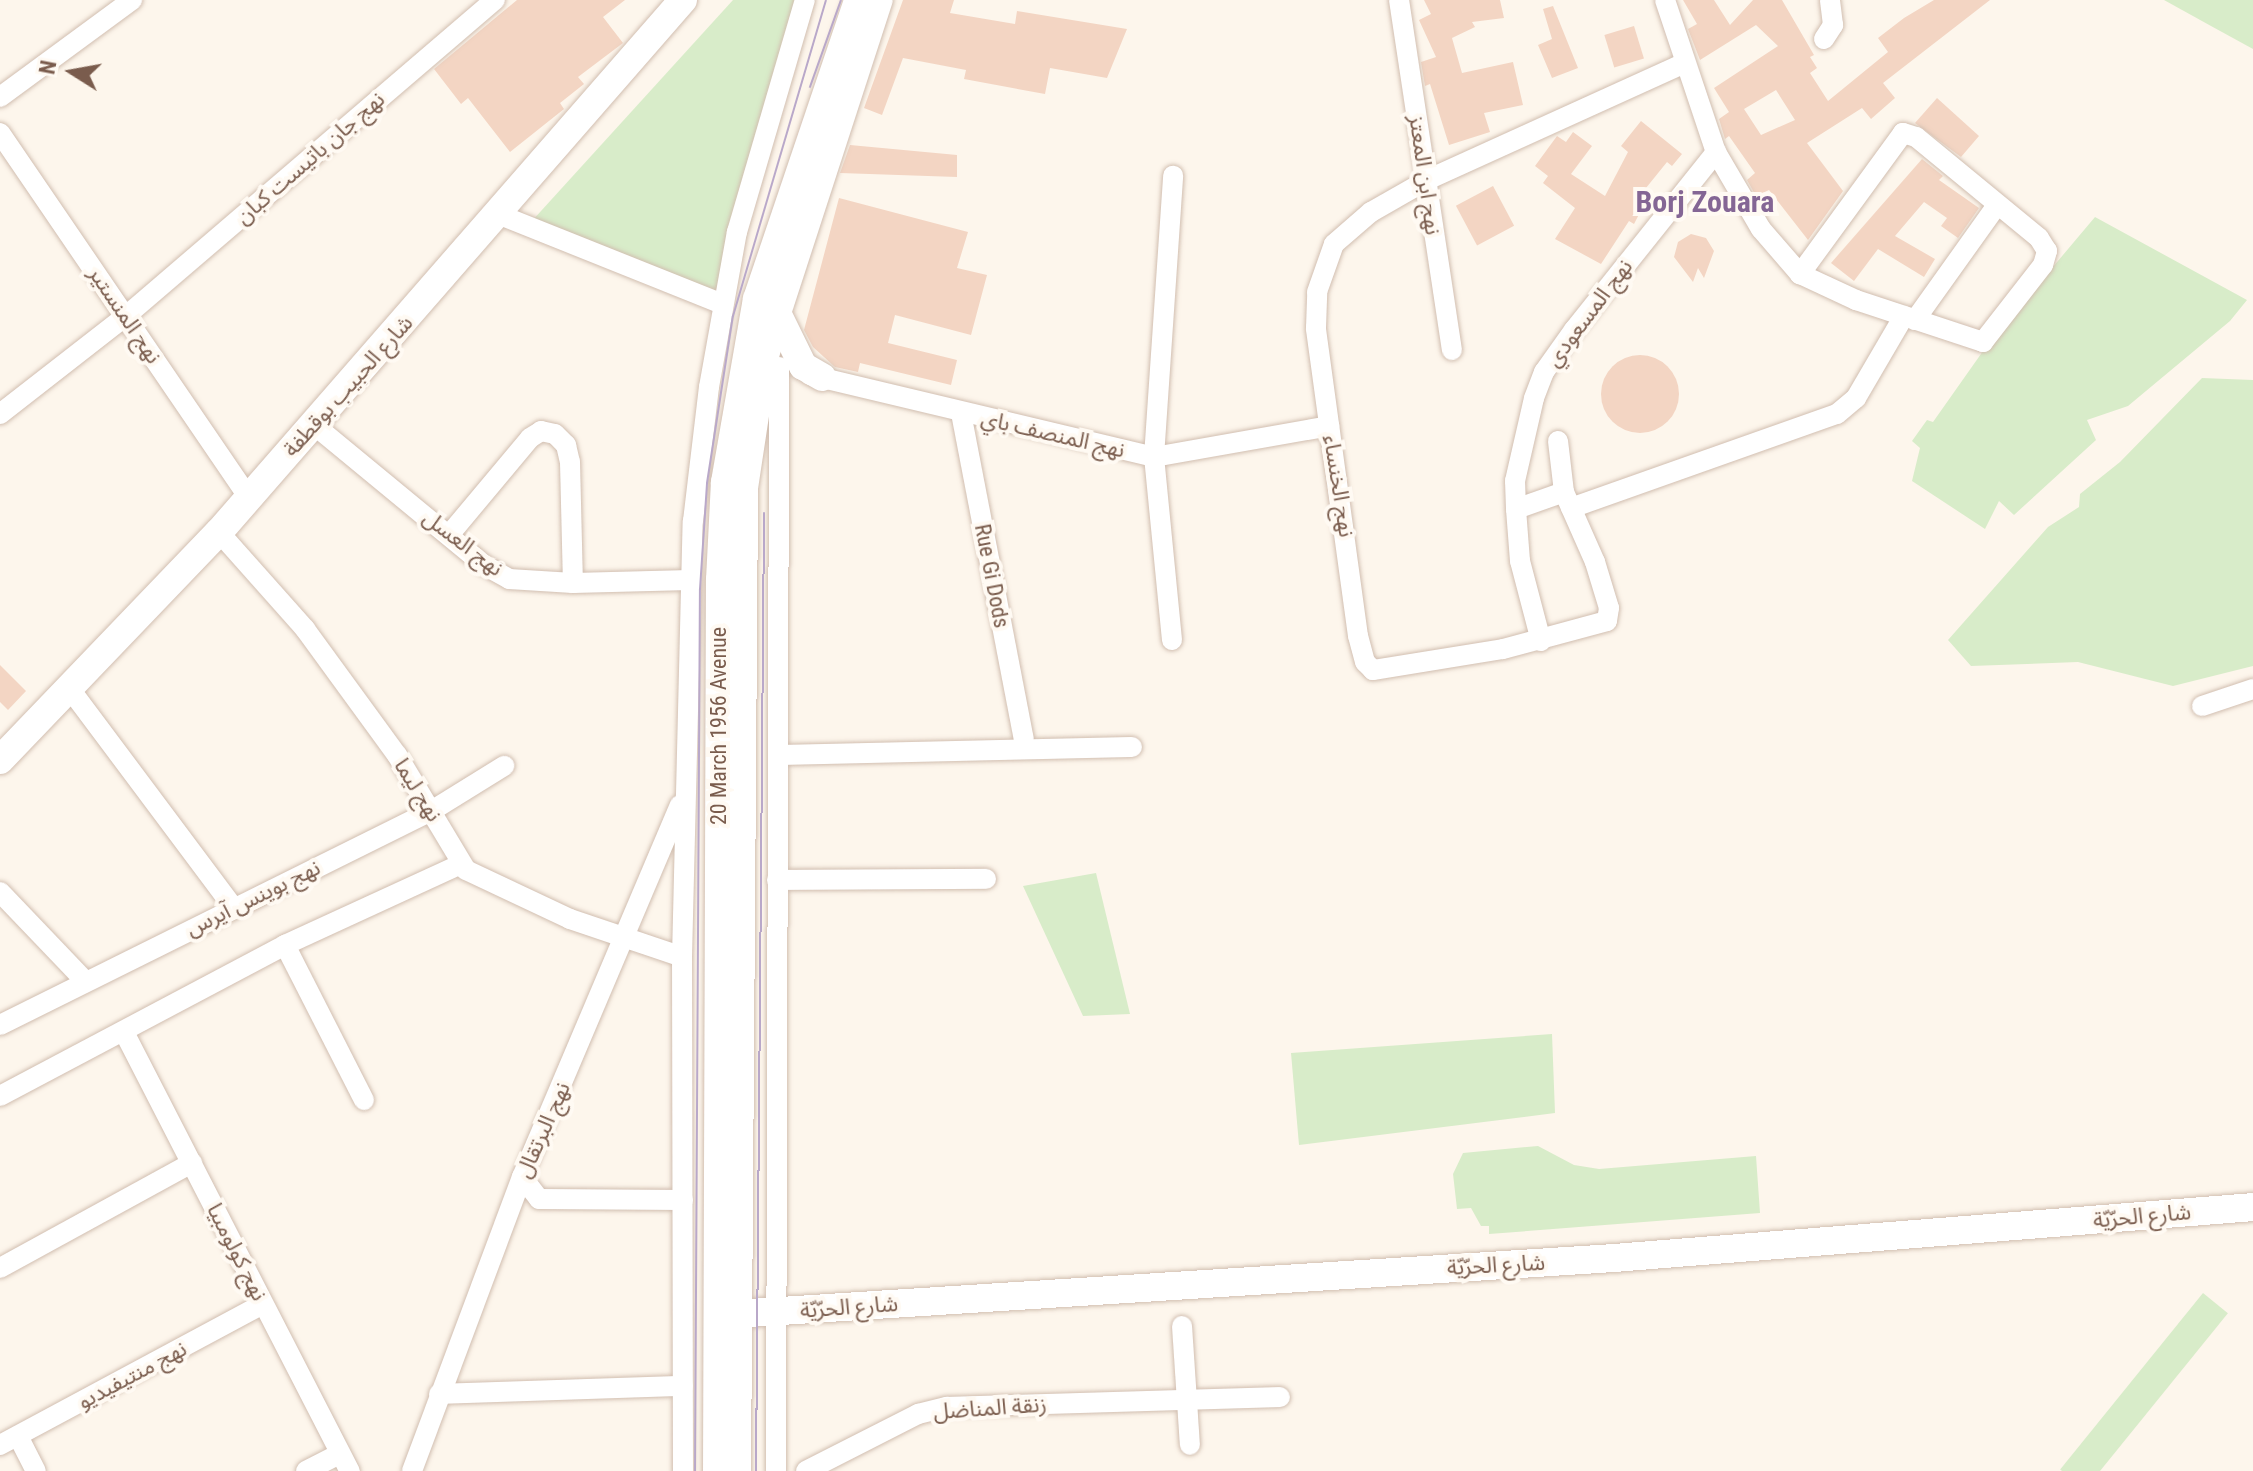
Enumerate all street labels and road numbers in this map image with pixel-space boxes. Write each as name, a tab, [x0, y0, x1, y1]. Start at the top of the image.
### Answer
street label: نهج جان باتيست كبان	[230, 86, 390, 230]
street label: نهج ابن المعتز	[1404, 113, 1446, 237]
street label: نهج المسعودي	[1540, 254, 1638, 372]
street label: نهج المنستير	[83, 261, 167, 369]
street label: شارع الحبيب بوقطفة	[278, 310, 418, 462]
street label: نهج المنصف باي	[979, 405, 1127, 463]
street label: نهج الخنساء	[1318, 433, 1360, 539]
street label: نهج العسل	[418, 504, 508, 582]
street label: Rue Gi Dods	[969, 522, 1015, 630]
street label: 20 March 1956 Avenue	[706, 627, 732, 825]
street label: نهج ليما	[388, 754, 448, 826]
street label: نهج بوينس آيرس	[182, 854, 324, 942]
street label: نهج البرتقال	[510, 1078, 576, 1182]
street label: نهج كولومبيا	[201, 1199, 273, 1305]
street label: شارع الحرّيّة	[2092, 1199, 2192, 1233]
street label: شارع الحرّيّة	[1446, 1249, 1546, 1281]
street label: شارع الحرّيّة	[799, 1290, 899, 1324]
street label: نهج منتيفيديو	[73, 1335, 191, 1415]
street label: زنقة المناضل	[932, 1391, 1048, 1425]

